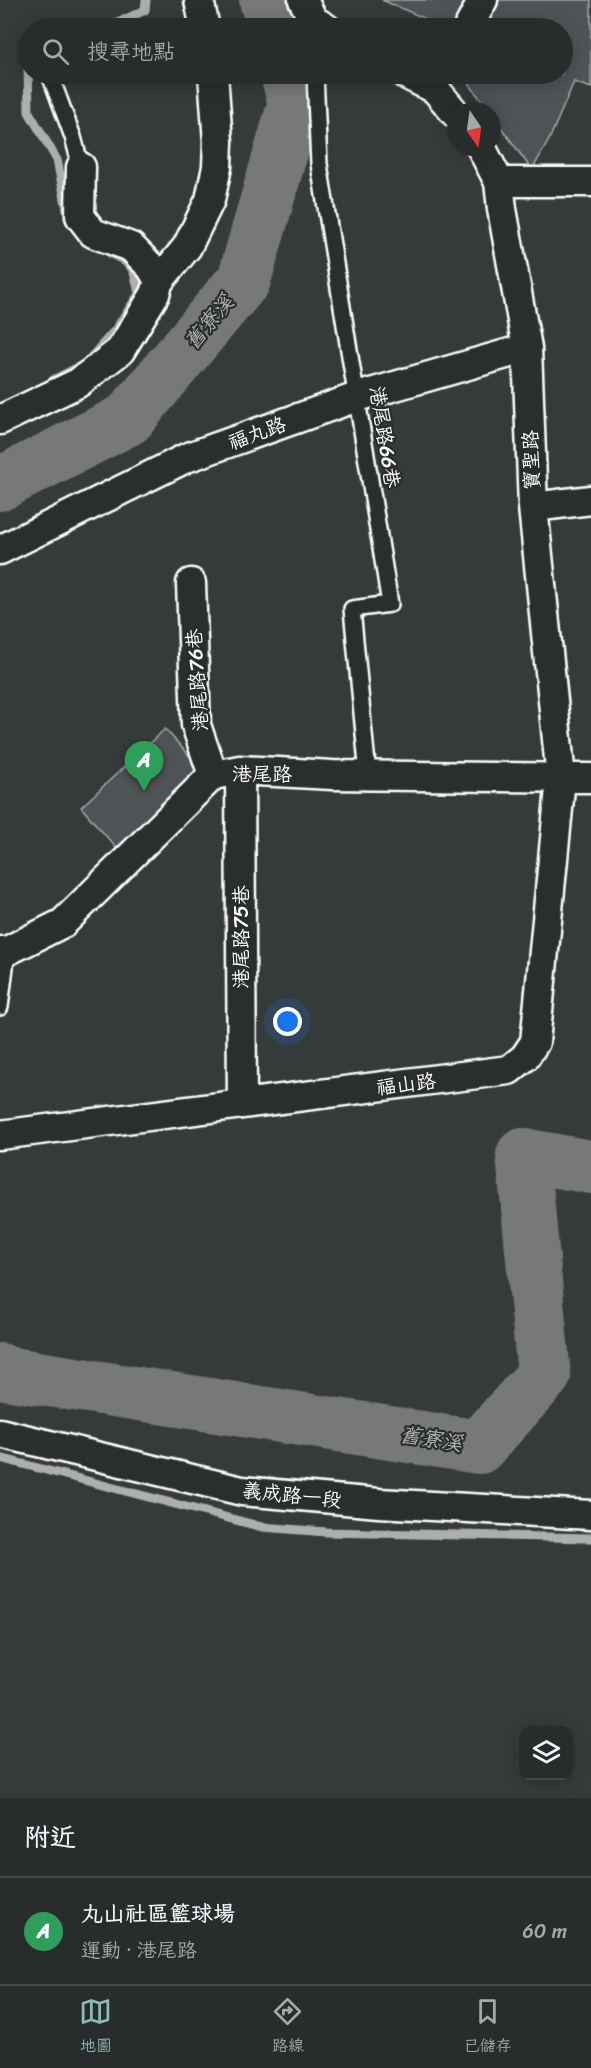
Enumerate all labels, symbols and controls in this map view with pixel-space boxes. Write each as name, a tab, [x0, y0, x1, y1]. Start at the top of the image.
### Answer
search box	[18, 18, 573, 84]
text: 搜尋地點	[87, 32, 175, 71]
icon: search	[39, 35, 72, 68]
north arrow	[447, 102, 501, 156]
water label: 舊寮溪	[174, 285, 244, 358]
street label: 港尾路66巷	[359, 384, 410, 492]
street label: 福丸路	[223, 406, 292, 460]
street label: 寶聖路	[513, 428, 550, 491]
street label: 港尾路76巷	[176, 626, 219, 732]
pin: A	[124, 742, 164, 791]
street label: 港尾路	[232, 757, 293, 792]
street label: 港尾路75巷	[224, 884, 259, 989]
your location	[273, 1007, 302, 1036]
street label: 福山路	[374, 1063, 439, 1106]
water label: 舊寮溪	[397, 1415, 466, 1463]
street label: 義成路一段	[240, 1473, 344, 1518]
map controls	[519, 1726, 573, 1780]
button: layers	[519, 1726, 573, 1780]
text: 附近	[24, 1814, 76, 1860]
text: 丸山社區籃球場	[81, 1894, 235, 1933]
text: A	[37, 1914, 50, 1949]
text: 60 m	[522, 1914, 567, 1949]
text: 運動 · 港尾路	[81, 1933, 197, 1968]
tab: 地圖	[79, 1995, 112, 2060]
tab: 路線	[271, 1995, 304, 2060]
tab: 已儲存	[463, 1995, 511, 2060]

